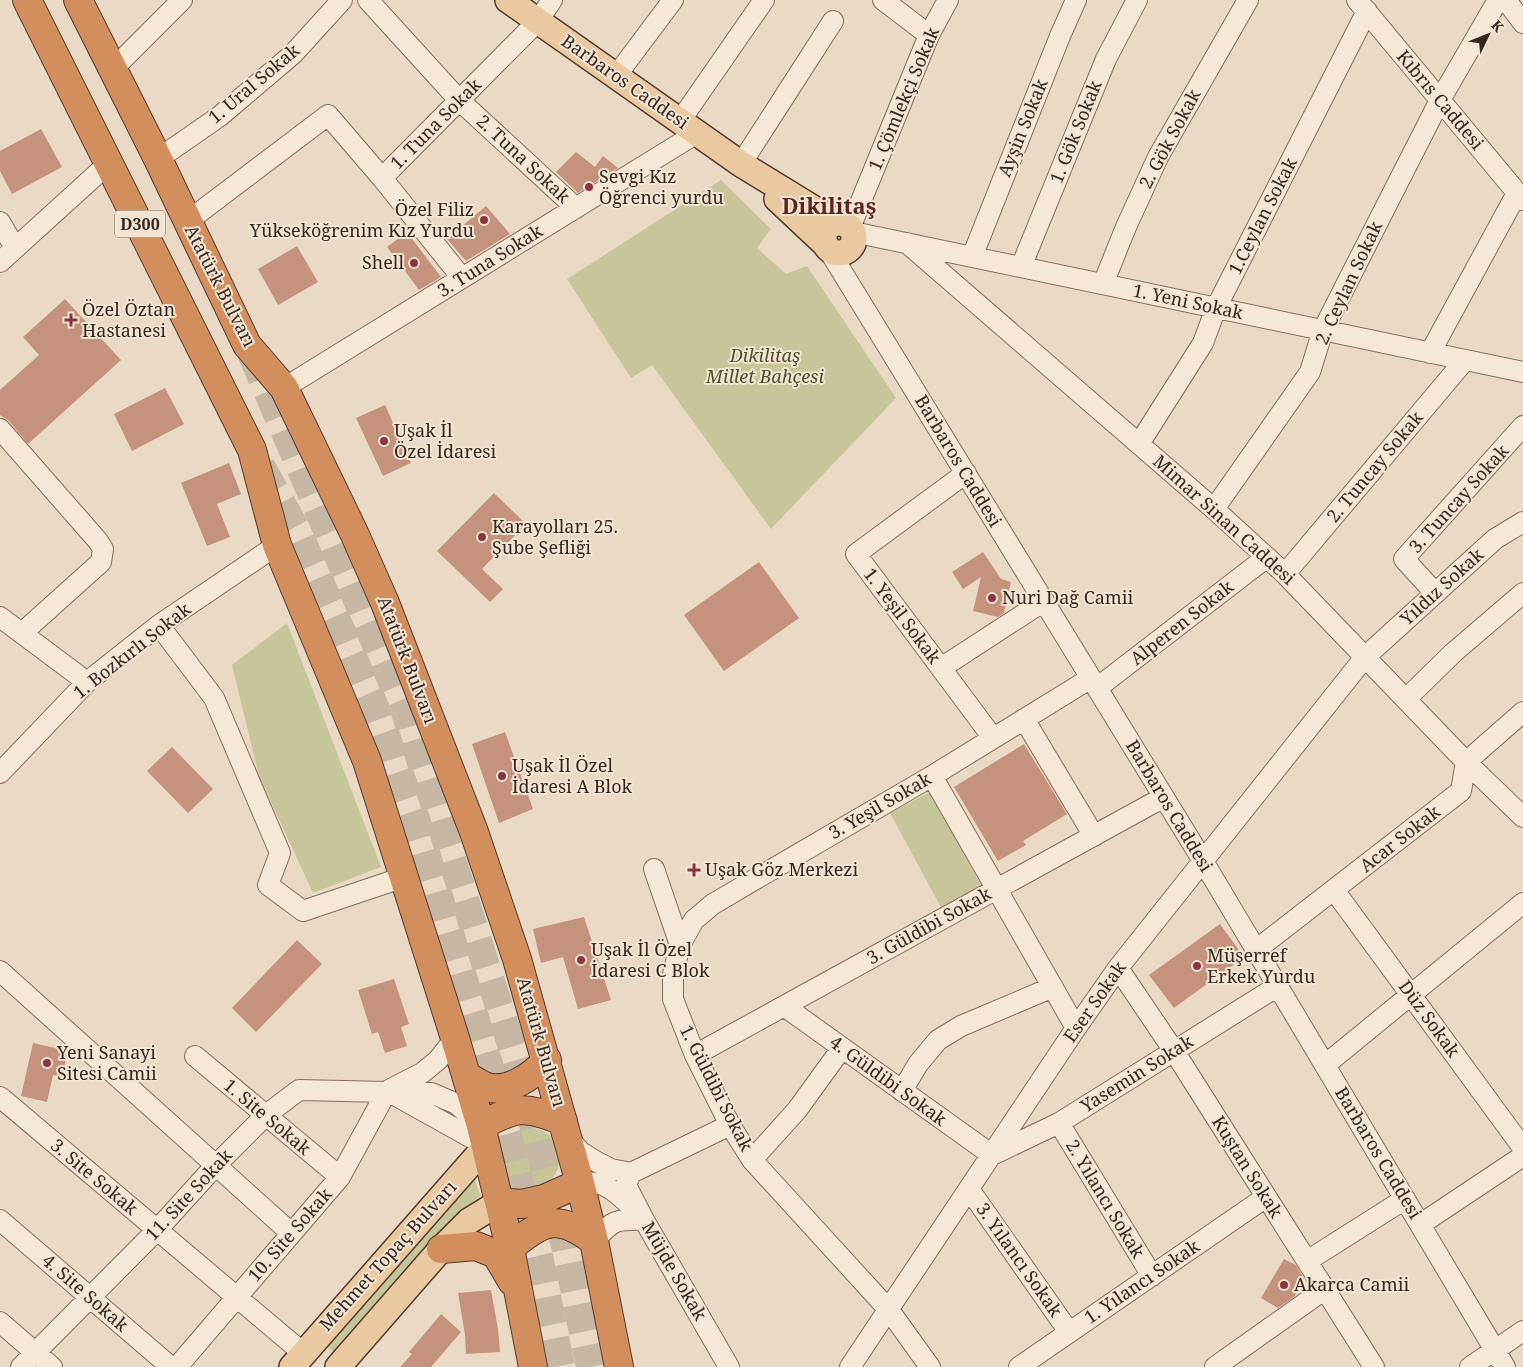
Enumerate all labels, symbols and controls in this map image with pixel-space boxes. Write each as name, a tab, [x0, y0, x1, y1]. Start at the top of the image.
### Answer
north arrow	[1463, 10, 1513, 60]
text: K	[1487, 16, 1509, 37]
street label: 1. Çömlekçi Sokak	[862, 23, 944, 174]
street label: Barbaros Caddesi	[557, 28, 694, 134]
street label: 1. Ural Sokak	[203, 38, 304, 128]
street label: Kıbrıs Caddesi	[1392, 44, 1490, 154]
street label: 1. Tuna Sokak	[385, 72, 486, 174]
street label: Ayşin Sokak	[992, 75, 1053, 180]
street label: 1. Gök Sokak	[1044, 76, 1107, 187]
street label: 2. Gök Sokak	[1133, 84, 1206, 192]
street label: 2. Tuna Sokak	[472, 109, 576, 208]
street label: 1.Ceylan Sokak	[1222, 152, 1302, 278]
place label: Sevgi Kız Öğrenci yurdu	[599, 164, 724, 209]
marker: Sevgi Kız Öğrenci yurdu	[583, 181, 595, 193]
district label: Dikilitaş	[782, 190, 876, 220]
place label: Özel Filiz Yükseköğrenim Kız Yurdu	[249, 197, 475, 242]
road number: D300	[115, 210, 165, 238]
marker: Özel Filiz Yükseköğrenim Kız Yurdu	[478, 214, 490, 226]
street label: 2. Ceylan Sokak	[1309, 217, 1387, 348]
street label: 3. Tuna Sokak	[432, 218, 547, 302]
street label: Atatürk Bulvarı	[180, 220, 262, 351]
place label: Shell	[362, 250, 404, 274]
marker: Shell	[408, 257, 420, 269]
street label: 1. Yeni Sokak	[1131, 278, 1246, 325]
place label: Özel Öztan Hastanesi	[82, 297, 175, 342]
marker: Özel Öztan Hastanesi	[64, 313, 78, 327]
park label: Dikilitaş Millet Bahçesi	[705, 343, 824, 388]
street label: Barbaros Caddesi	[910, 390, 1008, 531]
street label: 2. Tuncay Sokak	[1321, 405, 1428, 527]
place label: Uşak İl Özel İdaresi	[394, 418, 496, 463]
marker: Uşak İl Özel İdaresi	[378, 435, 390, 447]
street label: 3. Tuncay Sokak	[1403, 439, 1514, 558]
street label: Mimar Sinan Caddesi	[1149, 449, 1301, 590]
place label: Karayolları 25. Şube Şefliği	[492, 514, 618, 559]
marker: Karayolları 25. Şube Şefliği	[476, 531, 488, 543]
street label: Yıldız Sokak	[1394, 542, 1489, 631]
street label: 1. Yeşil Sokak	[859, 563, 947, 669]
street label: Alperen Sokak	[1125, 574, 1238, 670]
place label: Nuri Dağ Camii	[1002, 585, 1134, 609]
marker: Nuri Dağ Camii	[986, 592, 998, 604]
street label: Atatürk Bulvarı	[373, 593, 443, 727]
street label: 1. Bozkırlı Sokak	[68, 597, 195, 704]
street label: Barbaros Caddesi	[1121, 735, 1219, 876]
place label: Uşak İl Özel İdaresi A Blok	[512, 753, 633, 798]
street label: 3. Yeşil Sokak	[824, 766, 935, 844]
marker: Uşak İl Özel İdaresi A Blok	[496, 770, 508, 782]
street label: Acar Sokak	[1354, 799, 1445, 877]
place label: Uşak Göz Merkezi	[705, 857, 858, 881]
marker: Uşak Göz Merkezi	[687, 863, 701, 877]
street label: 3. Güldibi Sokak	[862, 881, 995, 969]
place label: Uşak İl Özel İdaresi C Blok	[591, 937, 710, 982]
place label: Müşerref Erkek Yurdu	[1207, 943, 1316, 988]
marker: Uşak İl Özel İdaresi C Blok	[575, 954, 587, 966]
street label: Eser Sokak	[1058, 956, 1131, 1047]
marker: Müşerref Erkek Yurdu	[1191, 960, 1203, 972]
street label: Atatürk Bulvarı	[512, 974, 572, 1110]
street label: Düz Sokak	[1394, 975, 1466, 1062]
street label: 1. Güldibi Sokak	[675, 1020, 759, 1155]
street label: Yasemin Sokak	[1075, 1029, 1198, 1118]
street label: 4. Güldibi Sokak	[825, 1030, 952, 1131]
place label: Yeni Sanayi Sitesi Camii	[56, 1040, 157, 1085]
marker: Yeni Sanayi Sitesi Camii	[41, 1057, 53, 1069]
street label: 1. Site Sokak	[219, 1073, 317, 1160]
street label: Barbaros Caddesi	[1330, 1082, 1428, 1223]
street label: Kuştan Sokak	[1207, 1111, 1289, 1222]
street label: 3. Site Sokak	[46, 1133, 144, 1220]
street label: 2. Yılancı Sokak	[1061, 1135, 1151, 1263]
street label: 11. Site Sokak	[140, 1143, 237, 1245]
street label: Mehmet Topaç Bulvarı	[313, 1175, 461, 1336]
street label: 10. Site Sokak	[242, 1182, 337, 1286]
street label: 3. Yılancı Sokak	[971, 1198, 1068, 1322]
street label: Müjde Sokak	[637, 1217, 713, 1325]
street label: 1. Yılancı Sokak	[1079, 1233, 1204, 1329]
street label: 4. Site Sokak	[37, 1248, 134, 1337]
place label: Akarca Camii	[1294, 1272, 1409, 1296]
marker: Akarca Camii	[1278, 1279, 1290, 1291]

